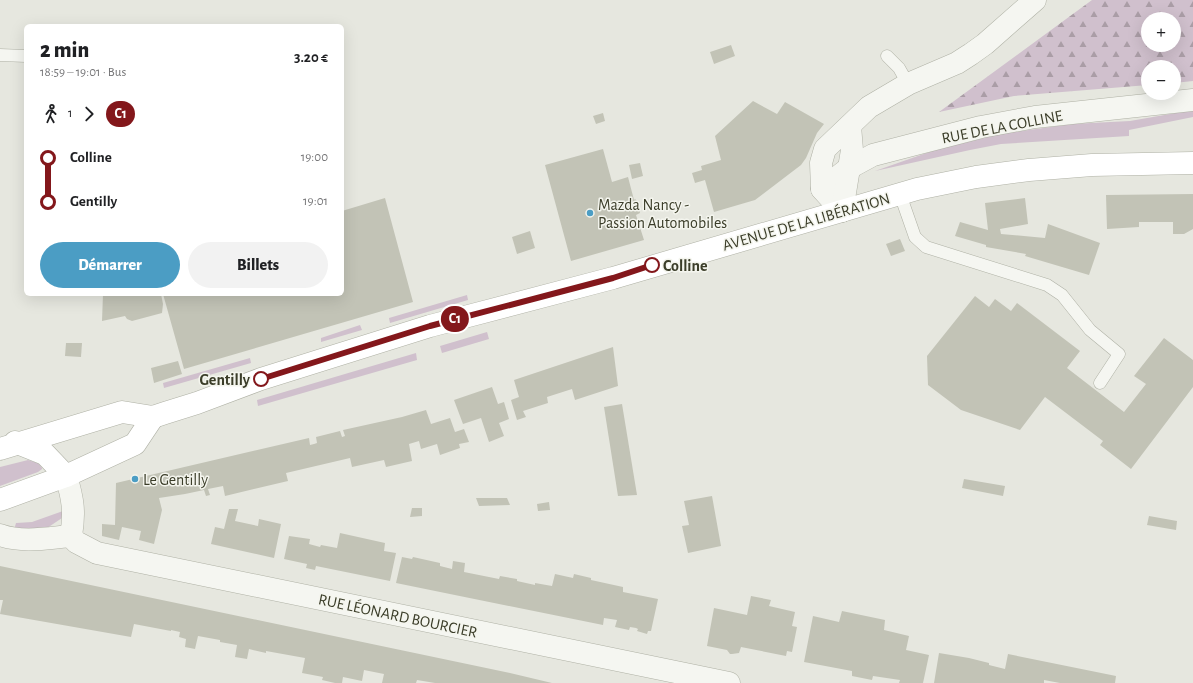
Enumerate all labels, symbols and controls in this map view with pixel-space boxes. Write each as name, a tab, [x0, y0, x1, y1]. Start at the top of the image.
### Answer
map controls	[1141, 12, 1181, 100]
button: +	[1141, 12, 1181, 52]
text: 2 min	[40, 39, 89, 61]
text: 3.20 €	[294, 50, 328, 65]
button: −	[1141, 60, 1181, 100]
text: 18:59 – 19:01 · Bus	[40, 66, 126, 79]
icon: walk	[40, 103, 62, 125]
icon: forward	[78, 103, 100, 125]
text: 1	[68, 107, 72, 120]
text: C1	[114, 107, 127, 121]
street label: RUE DE LA COLLINE	[940, 107, 1064, 147]
text: Colline	[70, 150, 112, 165]
text: 19:00	[301, 151, 328, 164]
street label: AVENUE DE LA LIBÉRATION	[720, 188, 892, 254]
text: Gentilly	[70, 194, 117, 209]
text: 19:01	[303, 195, 328, 208]
place label: Mazda Nancy - Passion Automobiles	[598, 197, 727, 231]
marker: Mazda Nancy - Passion Automobiles	[585, 208, 595, 218]
button: Démarrer	[40, 242, 180, 288]
button: Billets	[188, 242, 328, 288]
marker: Colline	[644, 257, 660, 273]
place label: Colline	[663, 258, 708, 274]
line badge: C1	[437, 306, 473, 332]
text: C1	[449, 312, 461, 326]
marker: Gentilly	[253, 371, 269, 387]
place label: Gentilly	[200, 372, 251, 389]
place label: Le Gentilly	[143, 472, 208, 489]
marker: Le Gentilly	[130, 474, 140, 484]
street label: RUE LÉONARD BOURCIER	[317, 589, 479, 641]

